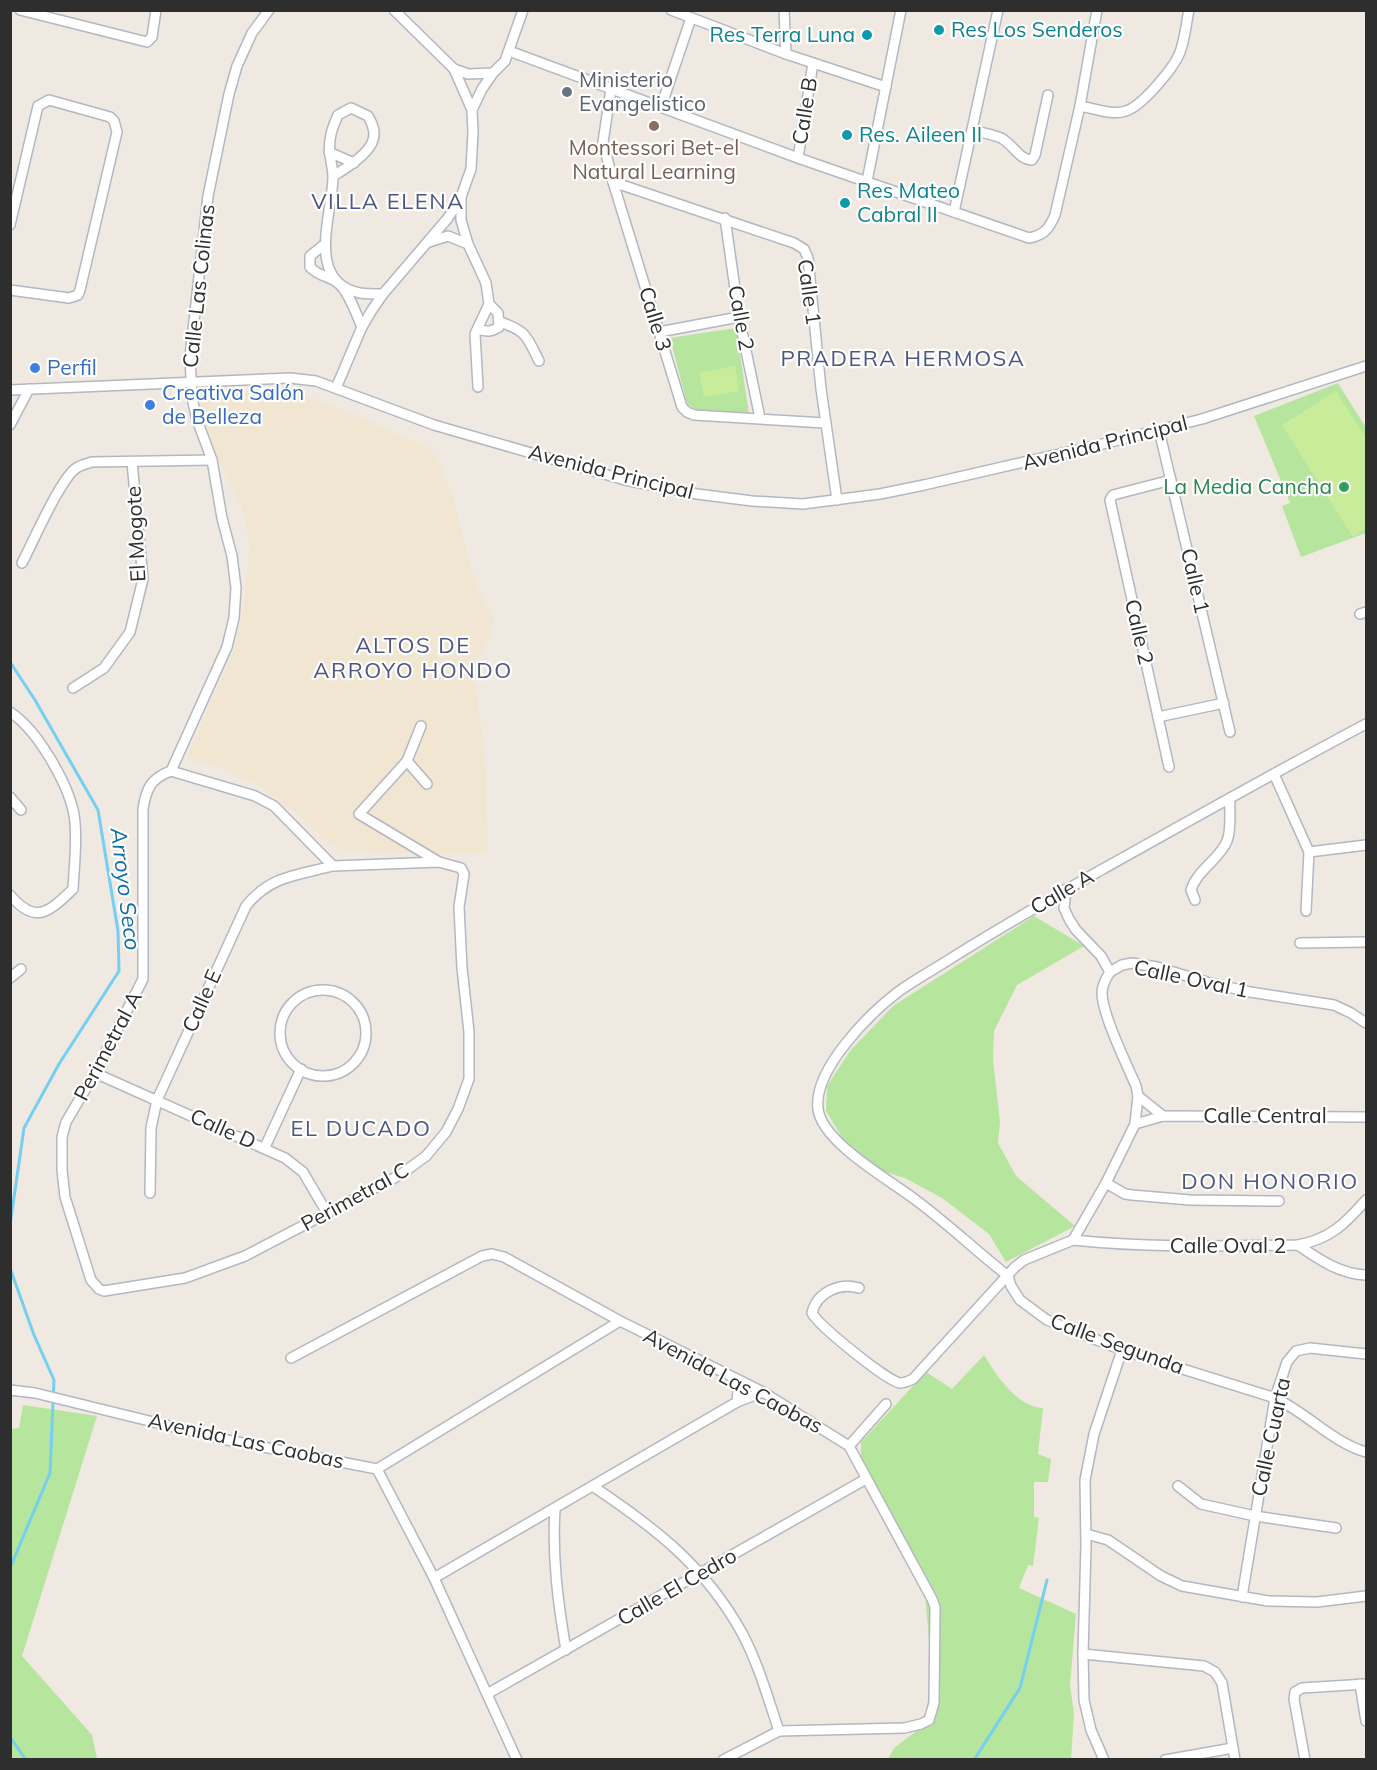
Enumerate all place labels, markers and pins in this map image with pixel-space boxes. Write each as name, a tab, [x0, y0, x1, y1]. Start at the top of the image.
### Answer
place label: Res Los Senderos	[951, 16, 1123, 42]
place label: Res Terra Luna	[709, 21, 855, 47]
marker: Res Los Senderos	[932, 23, 946, 37]
marker: Res Terra Luna	[860, 28, 874, 42]
place label: Ministerio Evangelistico	[579, 66, 706, 116]
marker: Ministerio Evangelistico	[560, 85, 574, 99]
marker: Montessori Bet-el Natural Learning	[647, 119, 661, 133]
place label: Res. Aileen II	[859, 121, 982, 147]
marker: Res. Aileen II	[840, 128, 854, 142]
place label: Montessori Bet-el Natural Learning	[569, 134, 739, 184]
place label: Res Mateo Cabral II	[857, 177, 960, 227]
marker: Res Mateo Cabral II	[838, 196, 852, 210]
place label: Perfil	[47, 354, 97, 380]
marker: Perfil	[28, 361, 42, 375]
place label: Creativa Salón de Belleza	[162, 379, 304, 429]
marker: Creativa Salón de Belleza	[143, 398, 157, 412]
place label: La Media Cancha	[1163, 473, 1332, 499]
marker: La Media Cancha	[1337, 480, 1351, 494]

